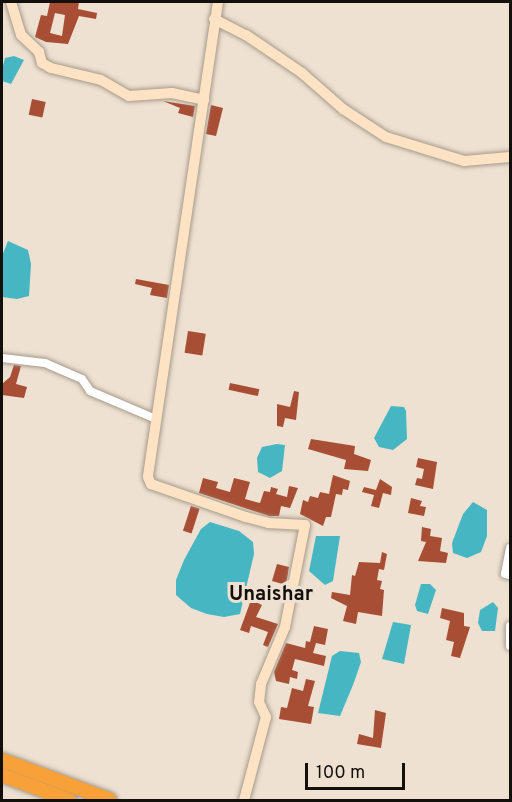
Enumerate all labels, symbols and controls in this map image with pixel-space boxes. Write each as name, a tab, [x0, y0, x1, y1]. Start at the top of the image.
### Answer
district label: Unaishar	[229, 583, 313, 607]
scale bar	[308, 751, 408, 789]
text: 100 m	[316, 762, 365, 785]

